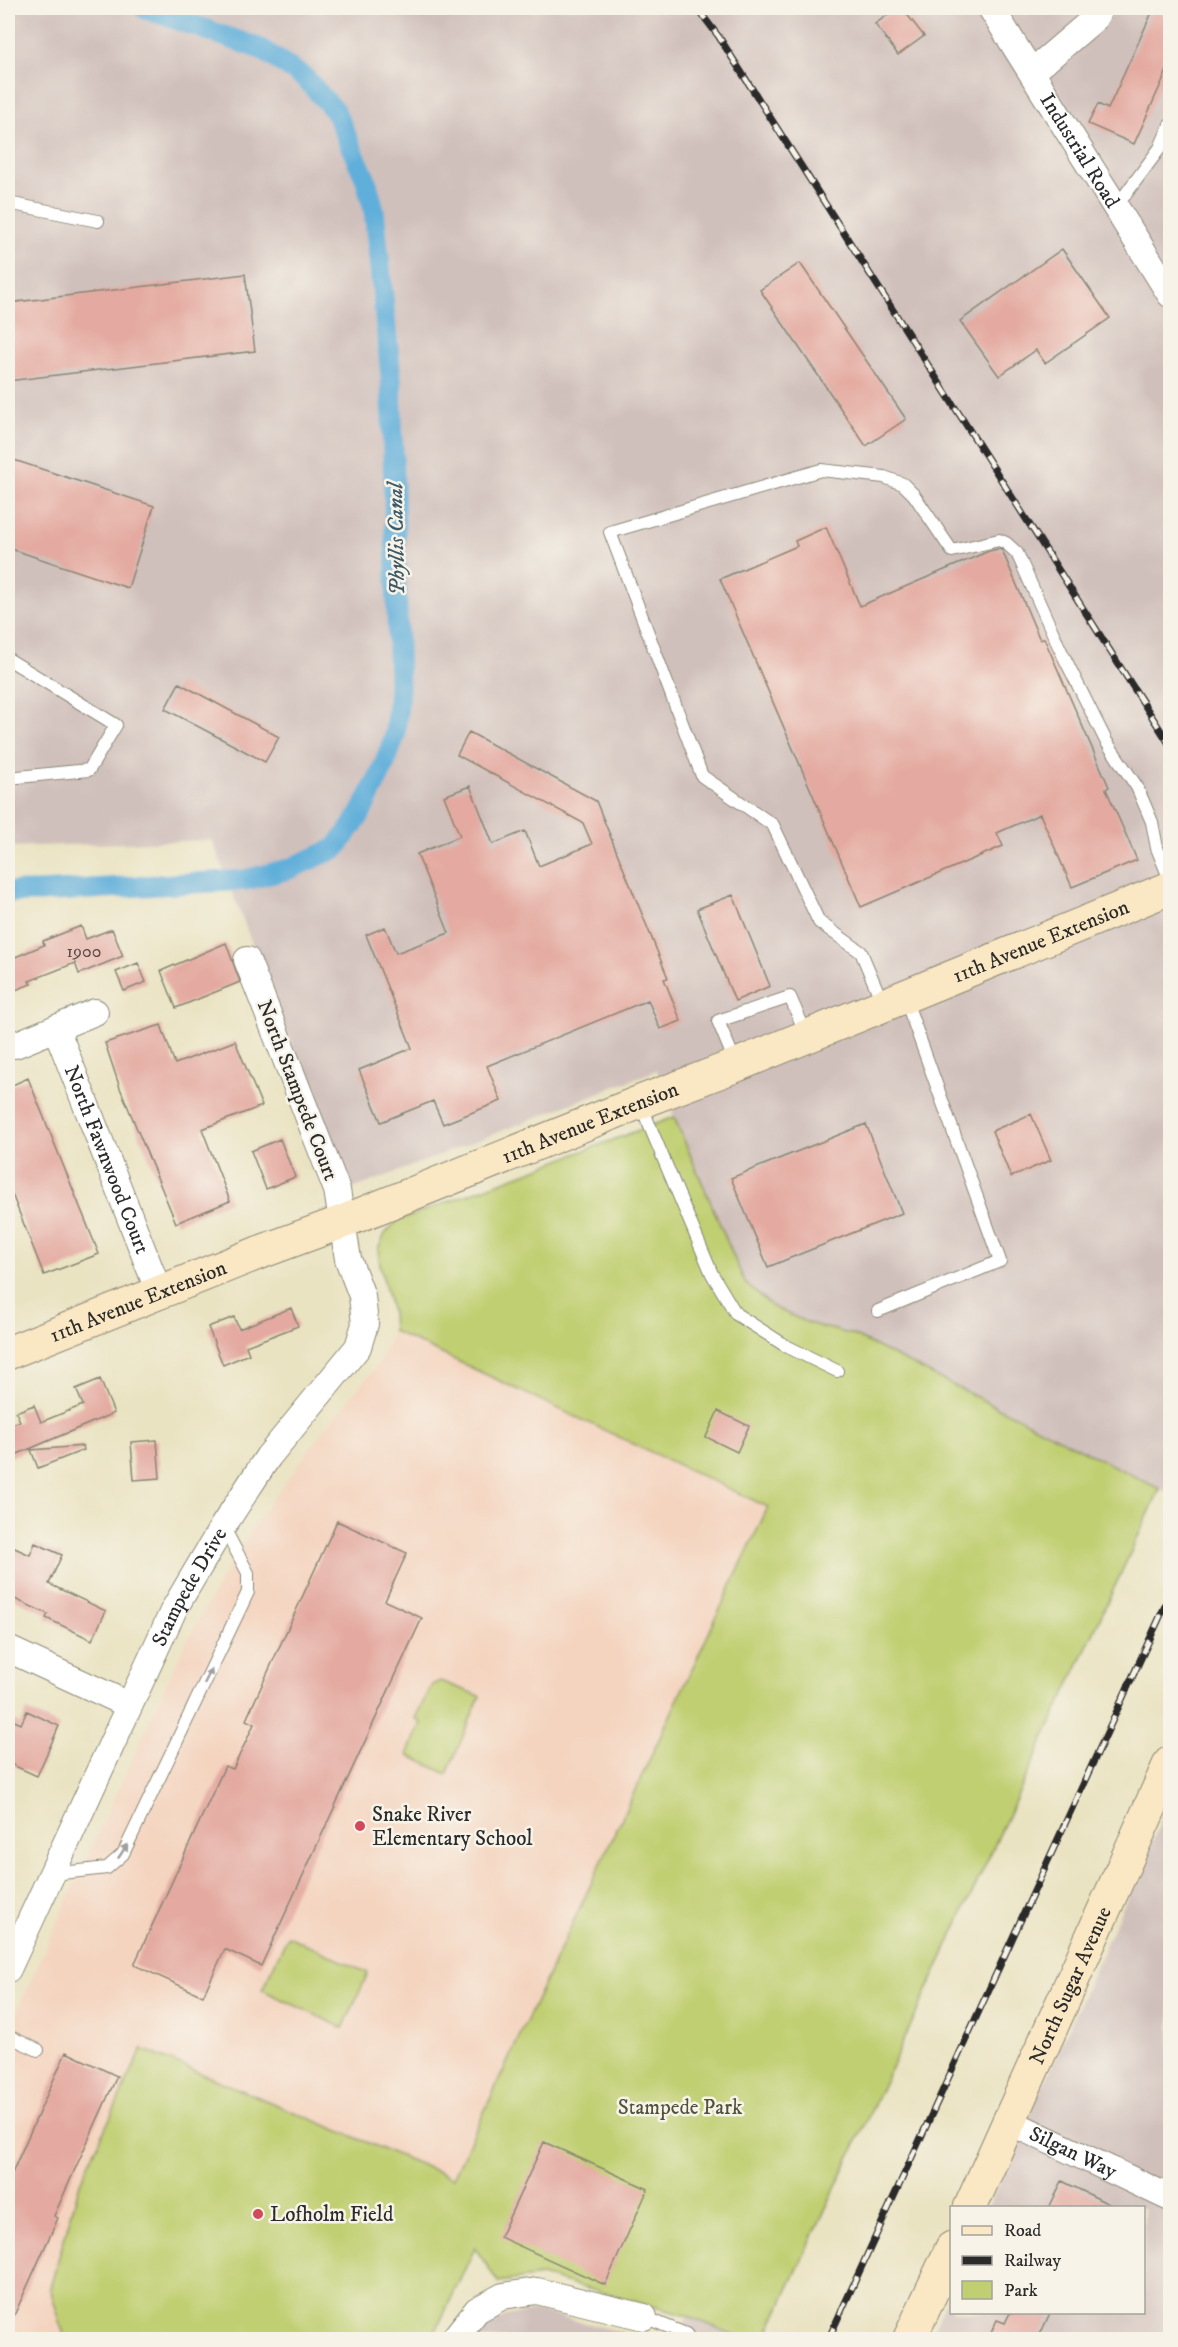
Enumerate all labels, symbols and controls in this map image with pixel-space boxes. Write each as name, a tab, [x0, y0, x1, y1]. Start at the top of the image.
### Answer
street label: Industrial Road	[1034, 89, 1125, 214]
water label: Phyllis Canal	[382, 480, 411, 596]
street label: 11th Avenue Extension	[949, 894, 1133, 989]
house number: 1900	[67, 941, 101, 963]
street label: North Stampede Court	[251, 996, 344, 1185]
street label: North Fawnwood Court	[58, 1062, 155, 1258]
street label: 11th Avenue Extension	[498, 1077, 682, 1170]
street label: 11th Avenue Extension	[46, 1255, 231, 1349]
street label: Stampede Drive	[147, 1523, 233, 1651]
one-way arrow	[203, 1667, 213, 1684]
place label: Snake River Elementary School	[372, 1802, 533, 1852]
marker: Snake River Elementary School	[353, 1819, 367, 1833]
one-way arrow	[117, 1842, 128, 1859]
street label: North Sugar Avenue	[1024, 1903, 1118, 2069]
park label: Stampede Park	[618, 2095, 743, 2121]
street label: Silgan Way	[1025, 2121, 1122, 2185]
place label: Lofholm Field	[270, 2202, 394, 2228]
legend	[950, 2206, 1145, 2314]
marker: Lofholm Field	[251, 2207, 265, 2221]
text: Road	[1004, 2220, 1041, 2242]
text: Railway	[1004, 2250, 1062, 2272]
text: Park	[1004, 2280, 1038, 2302]

